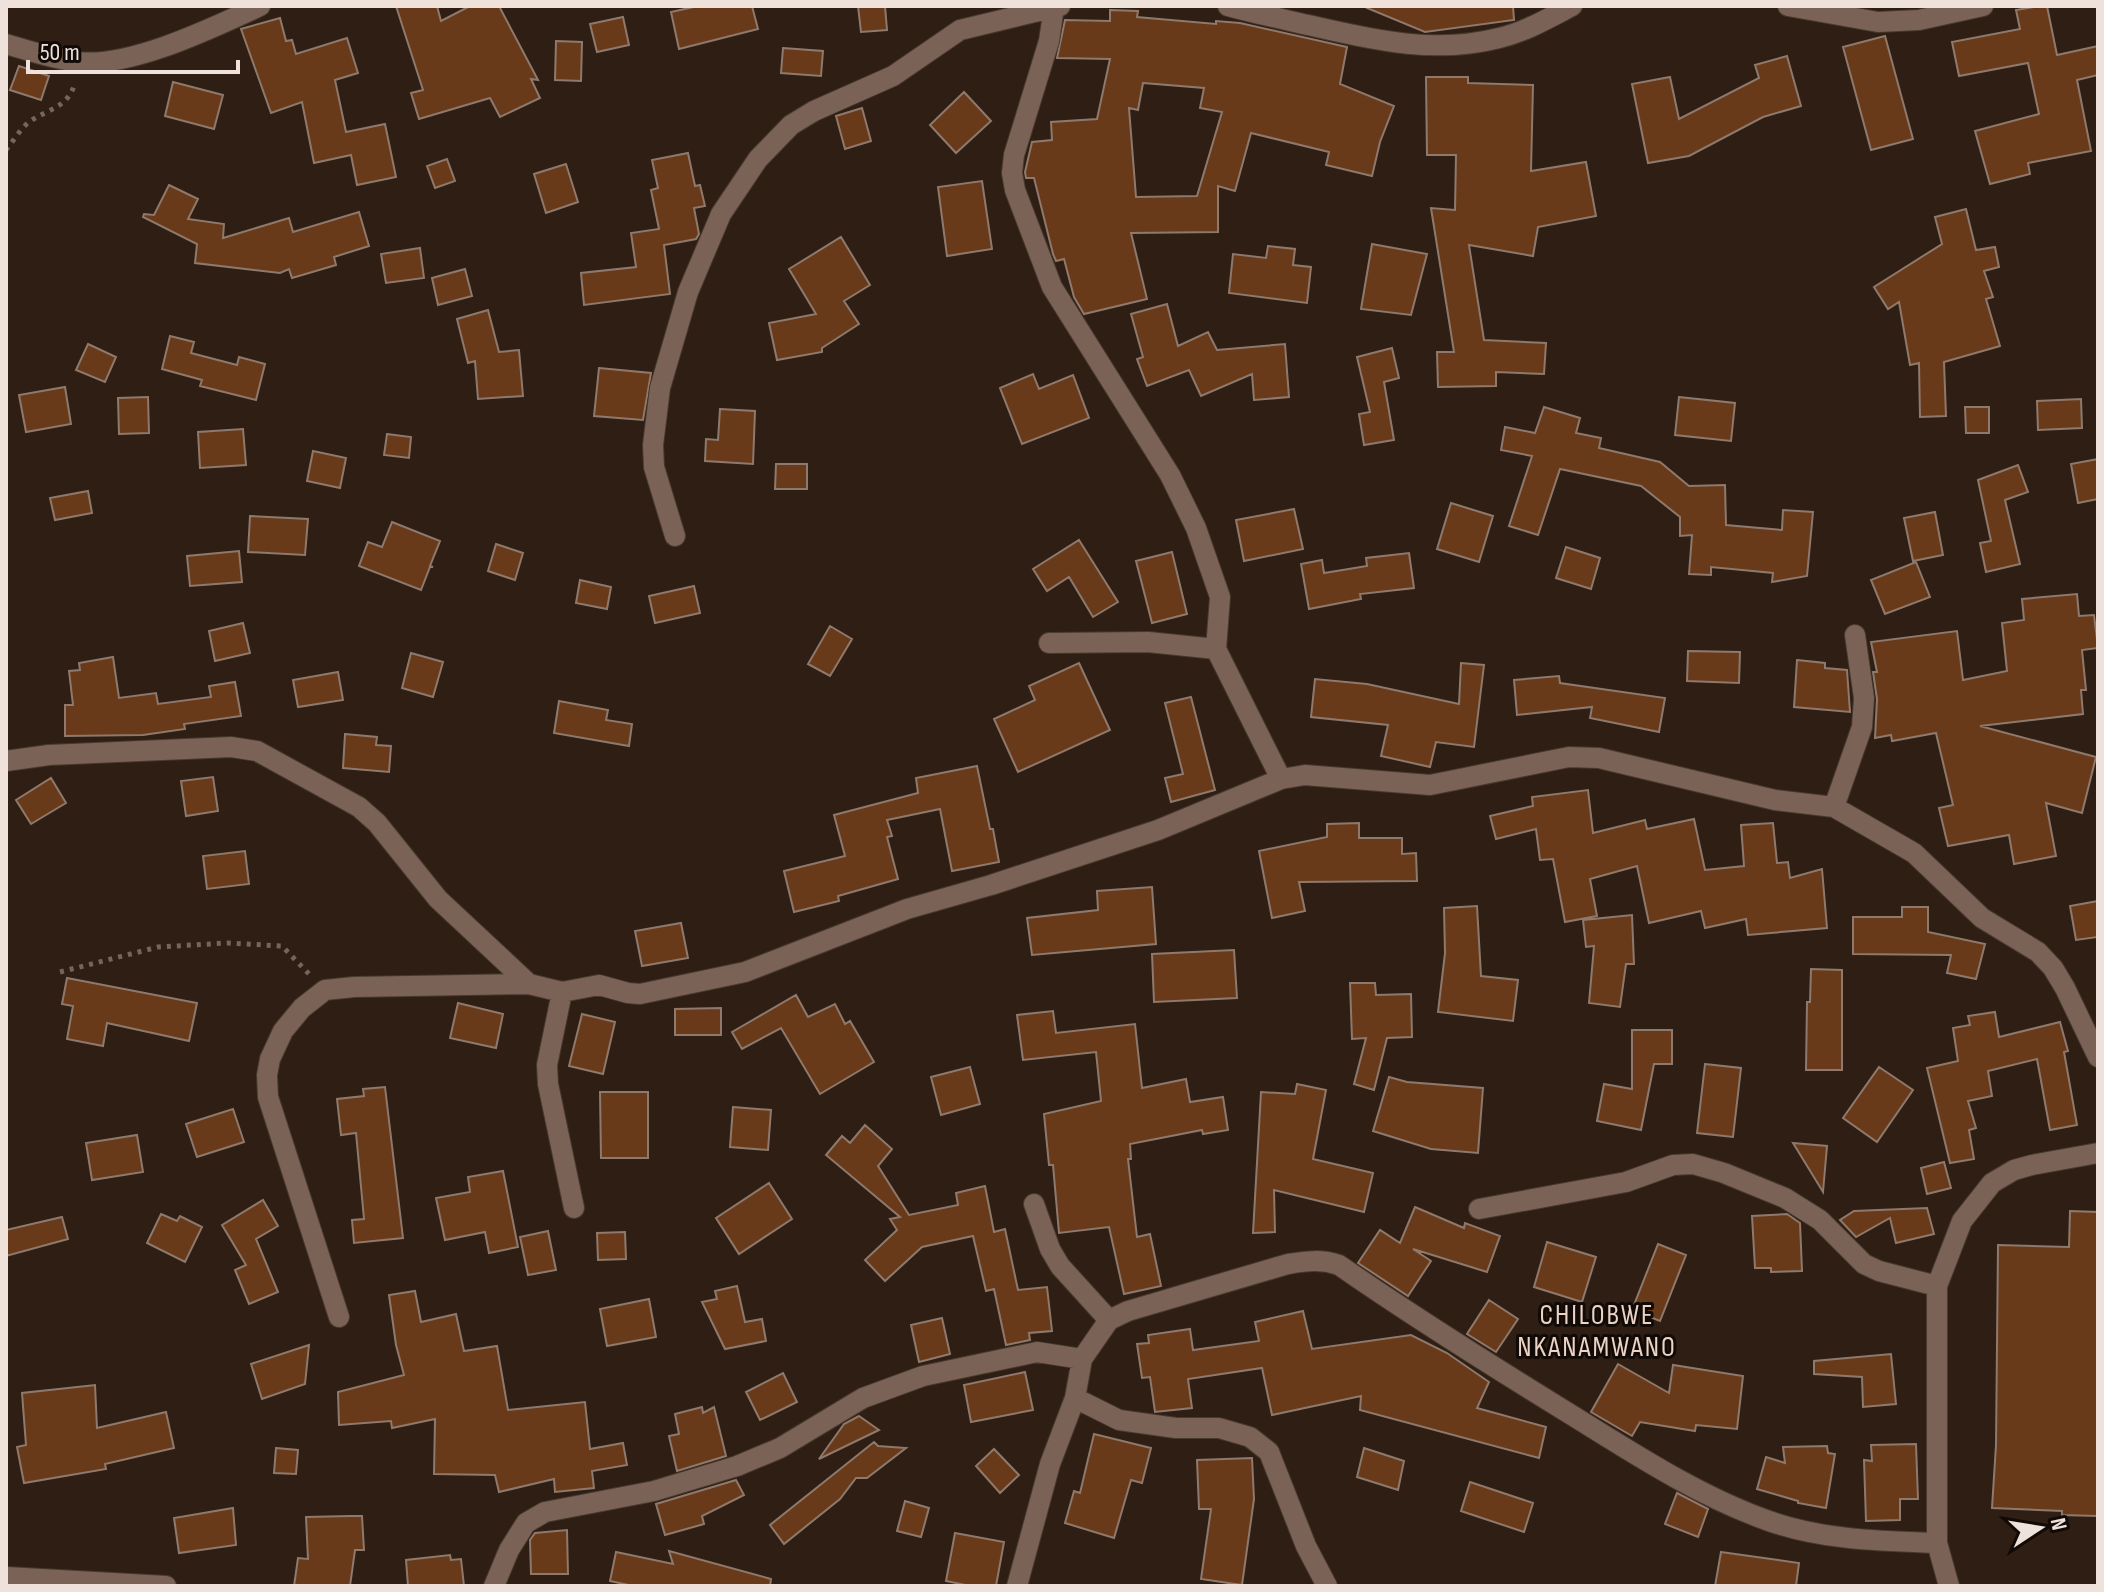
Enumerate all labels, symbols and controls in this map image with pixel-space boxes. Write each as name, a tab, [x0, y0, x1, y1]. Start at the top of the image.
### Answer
scale bar	[28, 24, 238, 74]
text: 50 m	[40, 38, 80, 67]
district label: CHILOBWE NKANAMWANO	[1517, 1299, 1677, 1364]
north arrow	[2000, 1488, 2080, 1568]
text: N	[2044, 1516, 2073, 1533]

